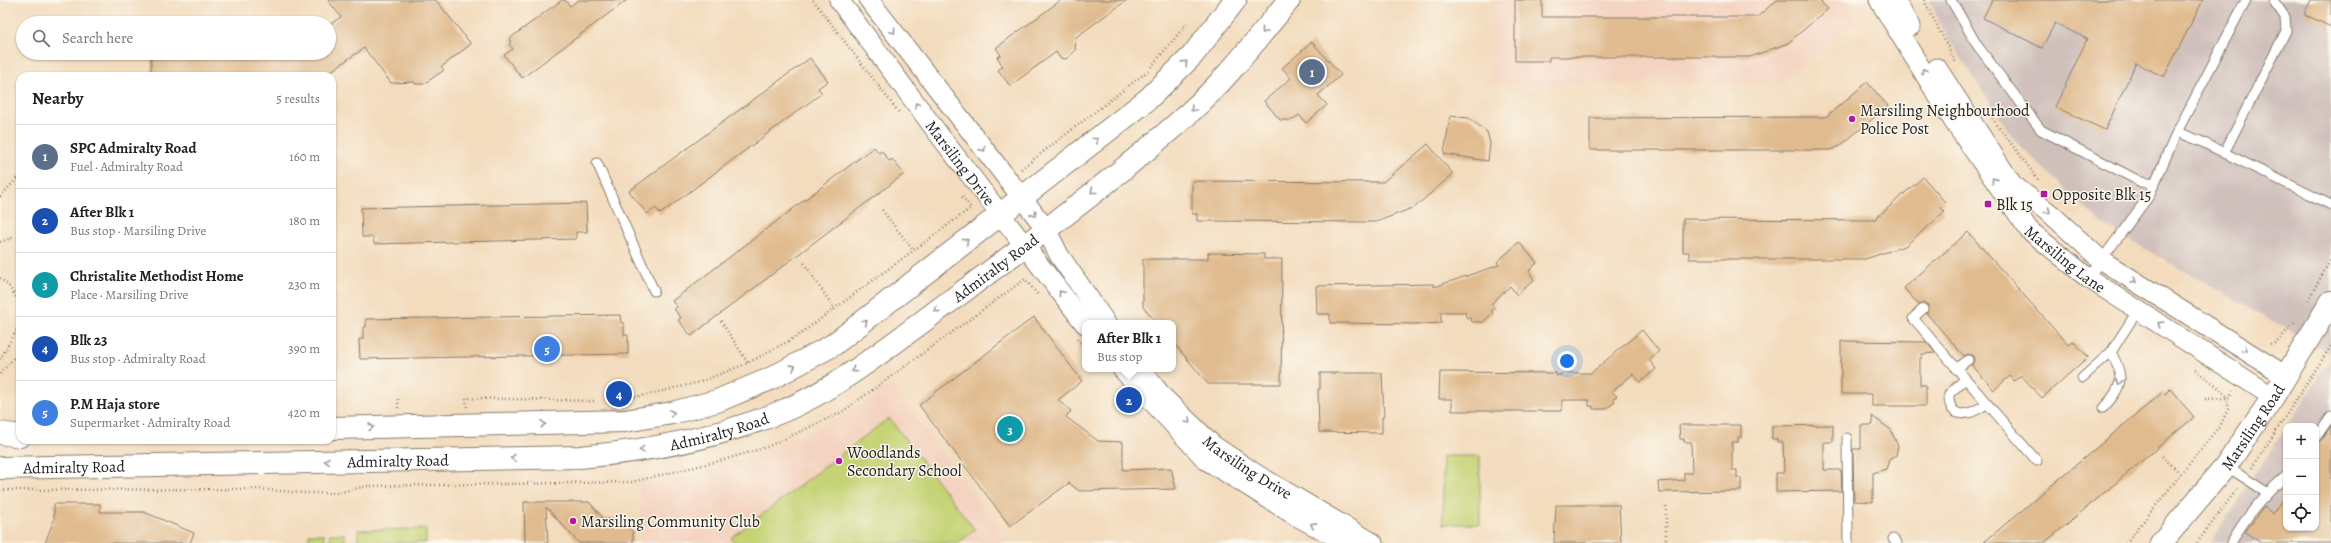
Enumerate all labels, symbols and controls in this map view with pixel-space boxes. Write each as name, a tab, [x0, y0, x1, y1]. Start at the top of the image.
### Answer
search box	[16, 16, 336, 60]
one-way arrow	[1262, 26, 1269, 33]
icon: search	[30, 27, 52, 49]
one-way arrow	[888, 27, 896, 34]
text: Search here	[62, 28, 133, 48]
pin: 1	[1299, 57, 1325, 87]
one-way arrow	[1180, 60, 1188, 68]
one-way arrow	[1921, 68, 1928, 75]
text: Nearby	[32, 87, 83, 110]
text: 5 results	[276, 90, 320, 107]
place label: Marsiling Neighbourhood Police Post	[1860, 100, 2030, 140]
one-way arrow	[915, 102, 922, 109]
one-way arrow	[1190, 104, 1198, 112]
marker: Marsiling Neighbourhood Police Post	[1847, 114, 1857, 124]
street label: Marsiling Drive	[920, 116, 1000, 210]
one-way arrow	[1092, 137, 1099, 144]
text: SPC Admiralty Road	[70, 138, 197, 158]
one-way arrow	[979, 144, 986, 151]
text: 1	[43, 148, 47, 165]
text: 160 m	[289, 148, 320, 165]
text: Fuel · Admiralty Road	[70, 158, 183, 175]
one-way arrow	[1991, 177, 1999, 184]
place label: Opposite Blk 15	[2052, 184, 2152, 206]
one-way arrow	[1091, 187, 1098, 194]
marker: Opposite Blk 15	[2039, 189, 2049, 199]
place label: Blk 15	[1996, 194, 2033, 216]
marker: Blk 15	[1983, 199, 1993, 209]
text: After Blk 1	[70, 202, 134, 222]
one-way arrow	[2043, 207, 2050, 214]
one-way arrow	[1029, 209, 1036, 216]
text: 2	[42, 212, 48, 229]
text: 180 m	[289, 212, 320, 229]
street label: Marsiling Lane	[2019, 221, 2110, 298]
text: Bus stop · Marsiling Drive	[70, 222, 206, 239]
street label: Admiralty Road	[948, 229, 1044, 308]
one-way arrow	[961, 238, 969, 245]
text: Christalite Methodist Home	[70, 266, 244, 286]
text: 3	[42, 276, 48, 293]
text: 230 m	[288, 276, 320, 293]
one-way arrow	[2130, 276, 2137, 283]
text: Place · Marsiling Drive	[70, 286, 188, 303]
one-way arrow	[1059, 290, 1066, 297]
one-way arrow	[935, 305, 942, 312]
one-way arrow	[860, 320, 867, 327]
popup	[1082, 320, 1176, 372]
one-way arrow	[2157, 321, 2164, 329]
text: After Blk 1	[1097, 328, 1161, 348]
text: Blk 23	[70, 330, 107, 350]
pin: 5	[534, 334, 560, 364]
text: 4	[42, 340, 48, 357]
text: 390 m	[288, 340, 320, 357]
one-way arrow	[2241, 344, 2248, 352]
text: Bus stop	[1097, 348, 1142, 365]
text: Bus stop · Admiralty Road	[70, 350, 206, 367]
your location	[1557, 351, 1577, 371]
one-way arrow	[789, 364, 796, 372]
one-way arrow	[851, 365, 858, 372]
pin: 4	[606, 379, 632, 409]
one-way arrow	[2115, 379, 2124, 385]
street label: Marsiling Road	[2216, 380, 2291, 475]
pin: 2	[1116, 385, 1142, 415]
text: P.M Haja store	[70, 394, 160, 414]
text: 5	[42, 404, 48, 421]
text: 420 m	[288, 404, 320, 421]
street label: Admiralty Road	[667, 407, 773, 457]
one-way arrow	[669, 409, 675, 417]
text: Supermarket · Admiralty Road	[70, 414, 230, 431]
pin: 3	[997, 414, 1023, 444]
one-way arrow	[1183, 416, 1191, 424]
one-way arrow	[540, 420, 546, 428]
one-way arrow	[368, 423, 374, 431]
map controls	[2283, 423, 2319, 531]
button: +	[2283, 423, 2319, 459]
street label: Marsiling Drive	[1197, 431, 1296, 505]
place label: Woodlands Secondary School	[846, 442, 962, 482]
one-way arrow	[639, 445, 645, 454]
street label: Admiralty Road	[346, 449, 449, 473]
one-way arrow	[510, 454, 516, 462]
street label: Admiralty Road	[22, 456, 126, 480]
marker: Woodlands Secondary School	[834, 456, 844, 466]
one-way arrow	[324, 457, 330, 465]
button: −	[2283, 459, 2319, 495]
button: locate	[2283, 495, 2319, 531]
place label: Marsiling Community Club	[581, 511, 760, 533]
marker: Marsiling Community Club	[568, 516, 578, 526]
one-way arrow	[1309, 522, 1317, 530]

